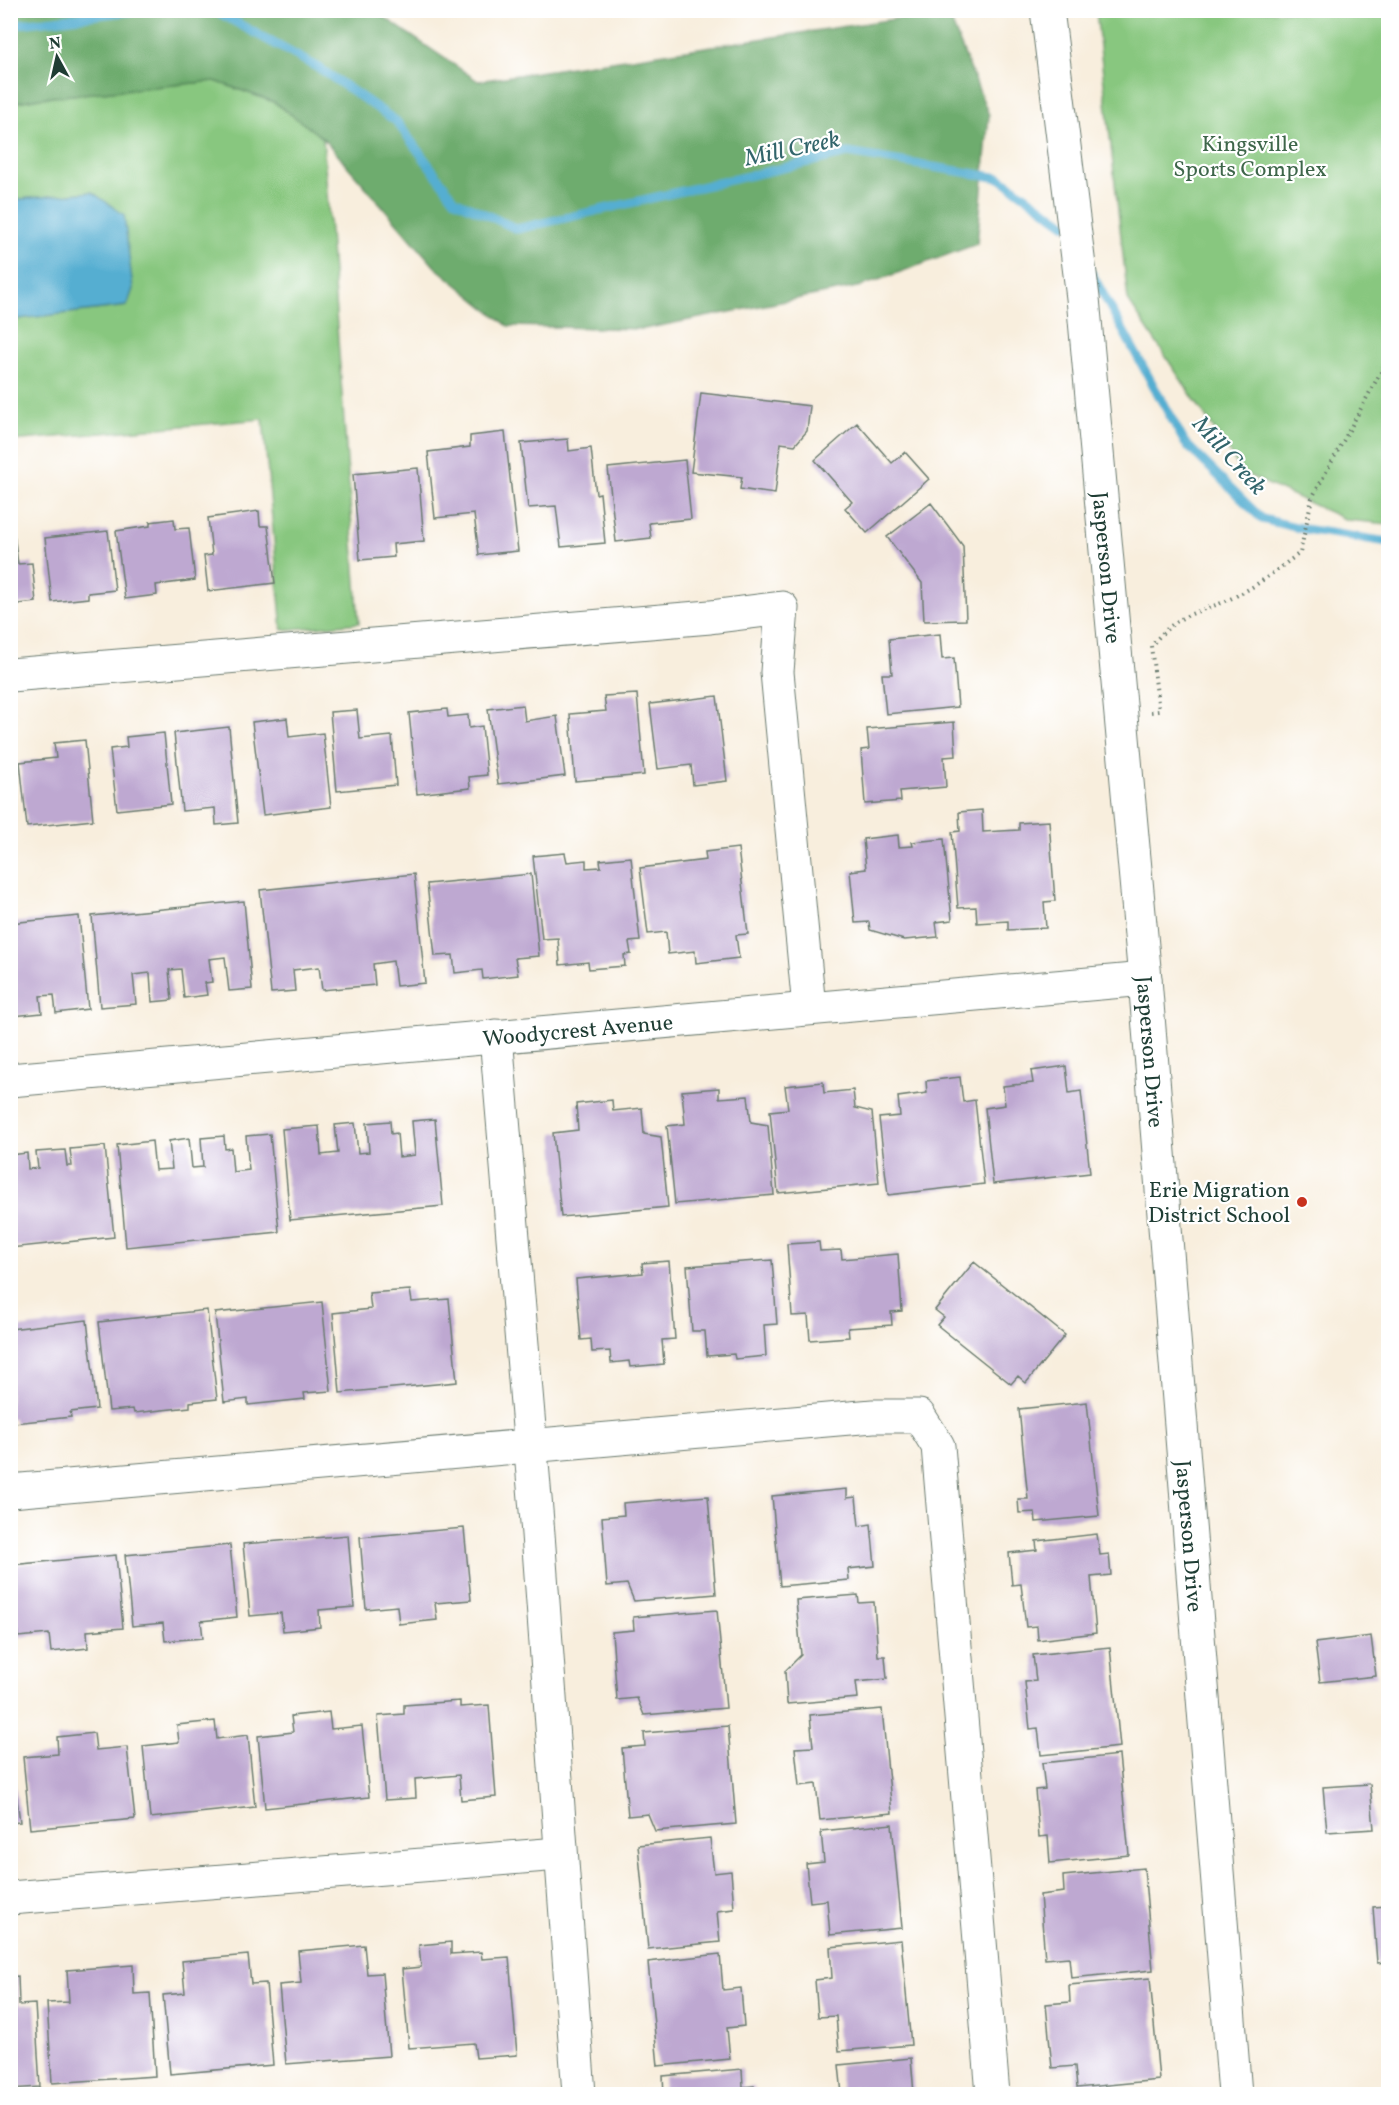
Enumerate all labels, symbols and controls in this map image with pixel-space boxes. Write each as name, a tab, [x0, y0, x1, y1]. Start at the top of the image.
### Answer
north arrow	[27, 27, 87, 87]
text: N	[48, 32, 63, 56]
water label: Mill Creek	[741, 123, 843, 177]
park label: Kingsville Sports Complex	[1173, 130, 1327, 186]
water label: Mill Creek	[1183, 408, 1273, 504]
street label: Jasperson Drive	[1083, 491, 1127, 645]
street label: Jasperson Drive	[1127, 975, 1170, 1129]
street label: Woodycrest Avenue	[482, 1008, 674, 1056]
place label: Erie Migration District School	[1148, 1176, 1290, 1232]
marker: Erie Migration District School	[1295, 1195, 1309, 1209]
street label: Jasperson Drive	[1166, 1459, 1209, 1614]

